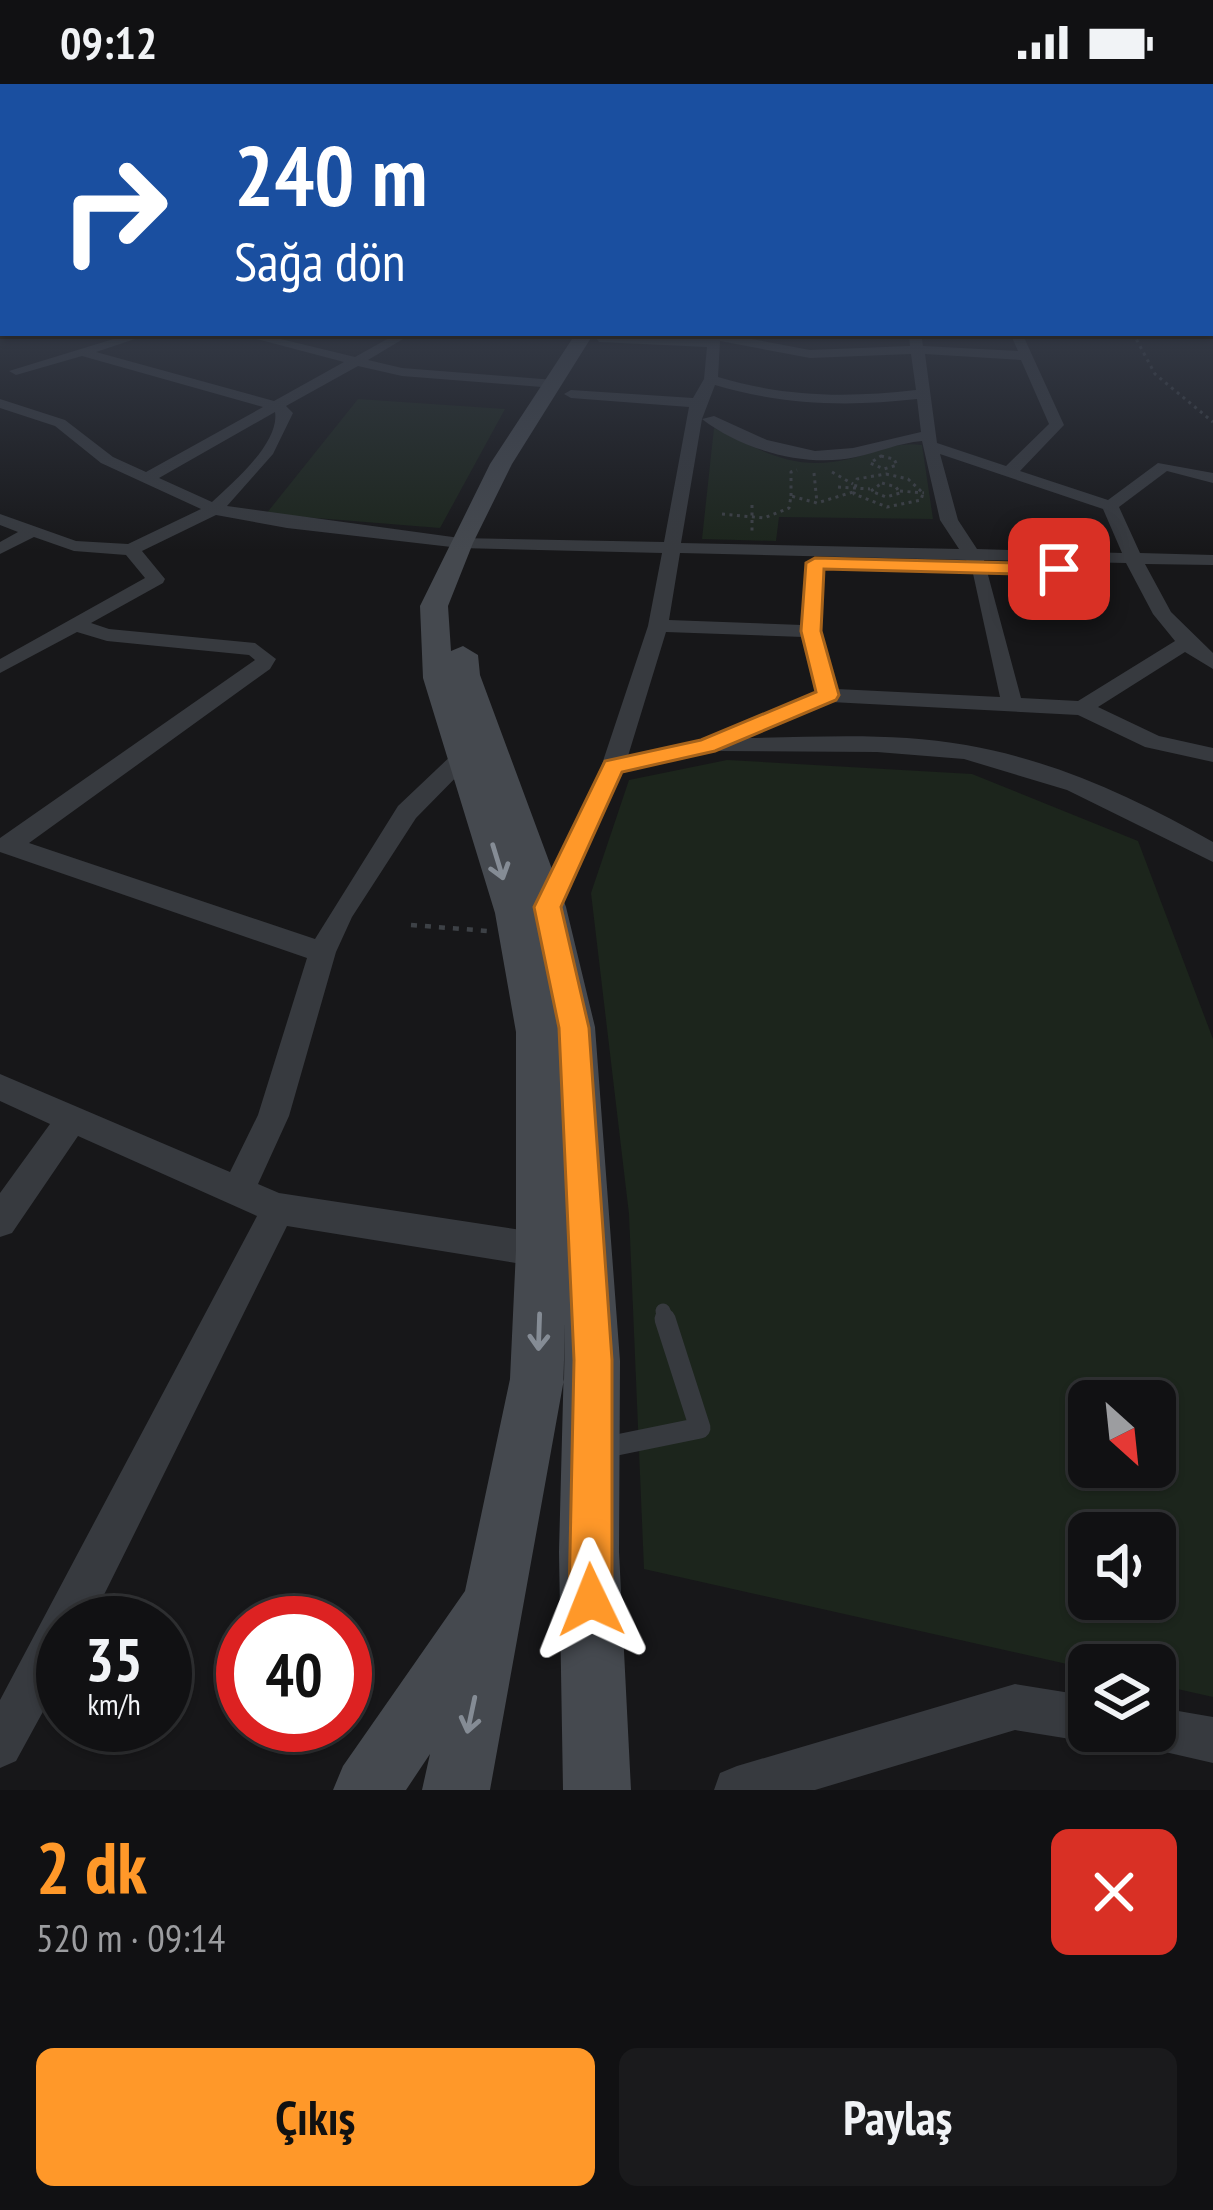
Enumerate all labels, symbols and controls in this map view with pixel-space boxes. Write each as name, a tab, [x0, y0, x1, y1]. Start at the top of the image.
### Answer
text: 09:12	[60, 13, 157, 71]
text: 240 m	[234, 120, 427, 229]
icon: right	[36, 132, 192, 288]
text: Sağa dön	[234, 226, 406, 296]
pin	[1008, 518, 1110, 620]
icon: arrive	[1026, 536, 1092, 602]
one-way arrow	[489, 842, 511, 880]
one-way arrow	[527, 1312, 550, 1351]
north arrow	[1068, 1380, 1176, 1488]
map controls	[1068, 1380, 1176, 1752]
button: sound	[1068, 1512, 1176, 1620]
position arrow	[528, 1537, 654, 1663]
speed limit sign: 40	[216, 1596, 372, 1752]
text: 35	[85, 1620, 143, 1698]
button: layers	[1068, 1644, 1176, 1752]
text: km/h	[87, 1684, 141, 1723]
one-way arrow	[459, 1696, 482, 1734]
text: 2 dk	[36, 1820, 147, 1913]
button: close	[1051, 1829, 1177, 1955]
text: 520 m · 09:14	[36, 1912, 225, 1963]
button: Çıkış	[36, 2048, 595, 2186]
button: Paylaş	[619, 2048, 1177, 2186]

